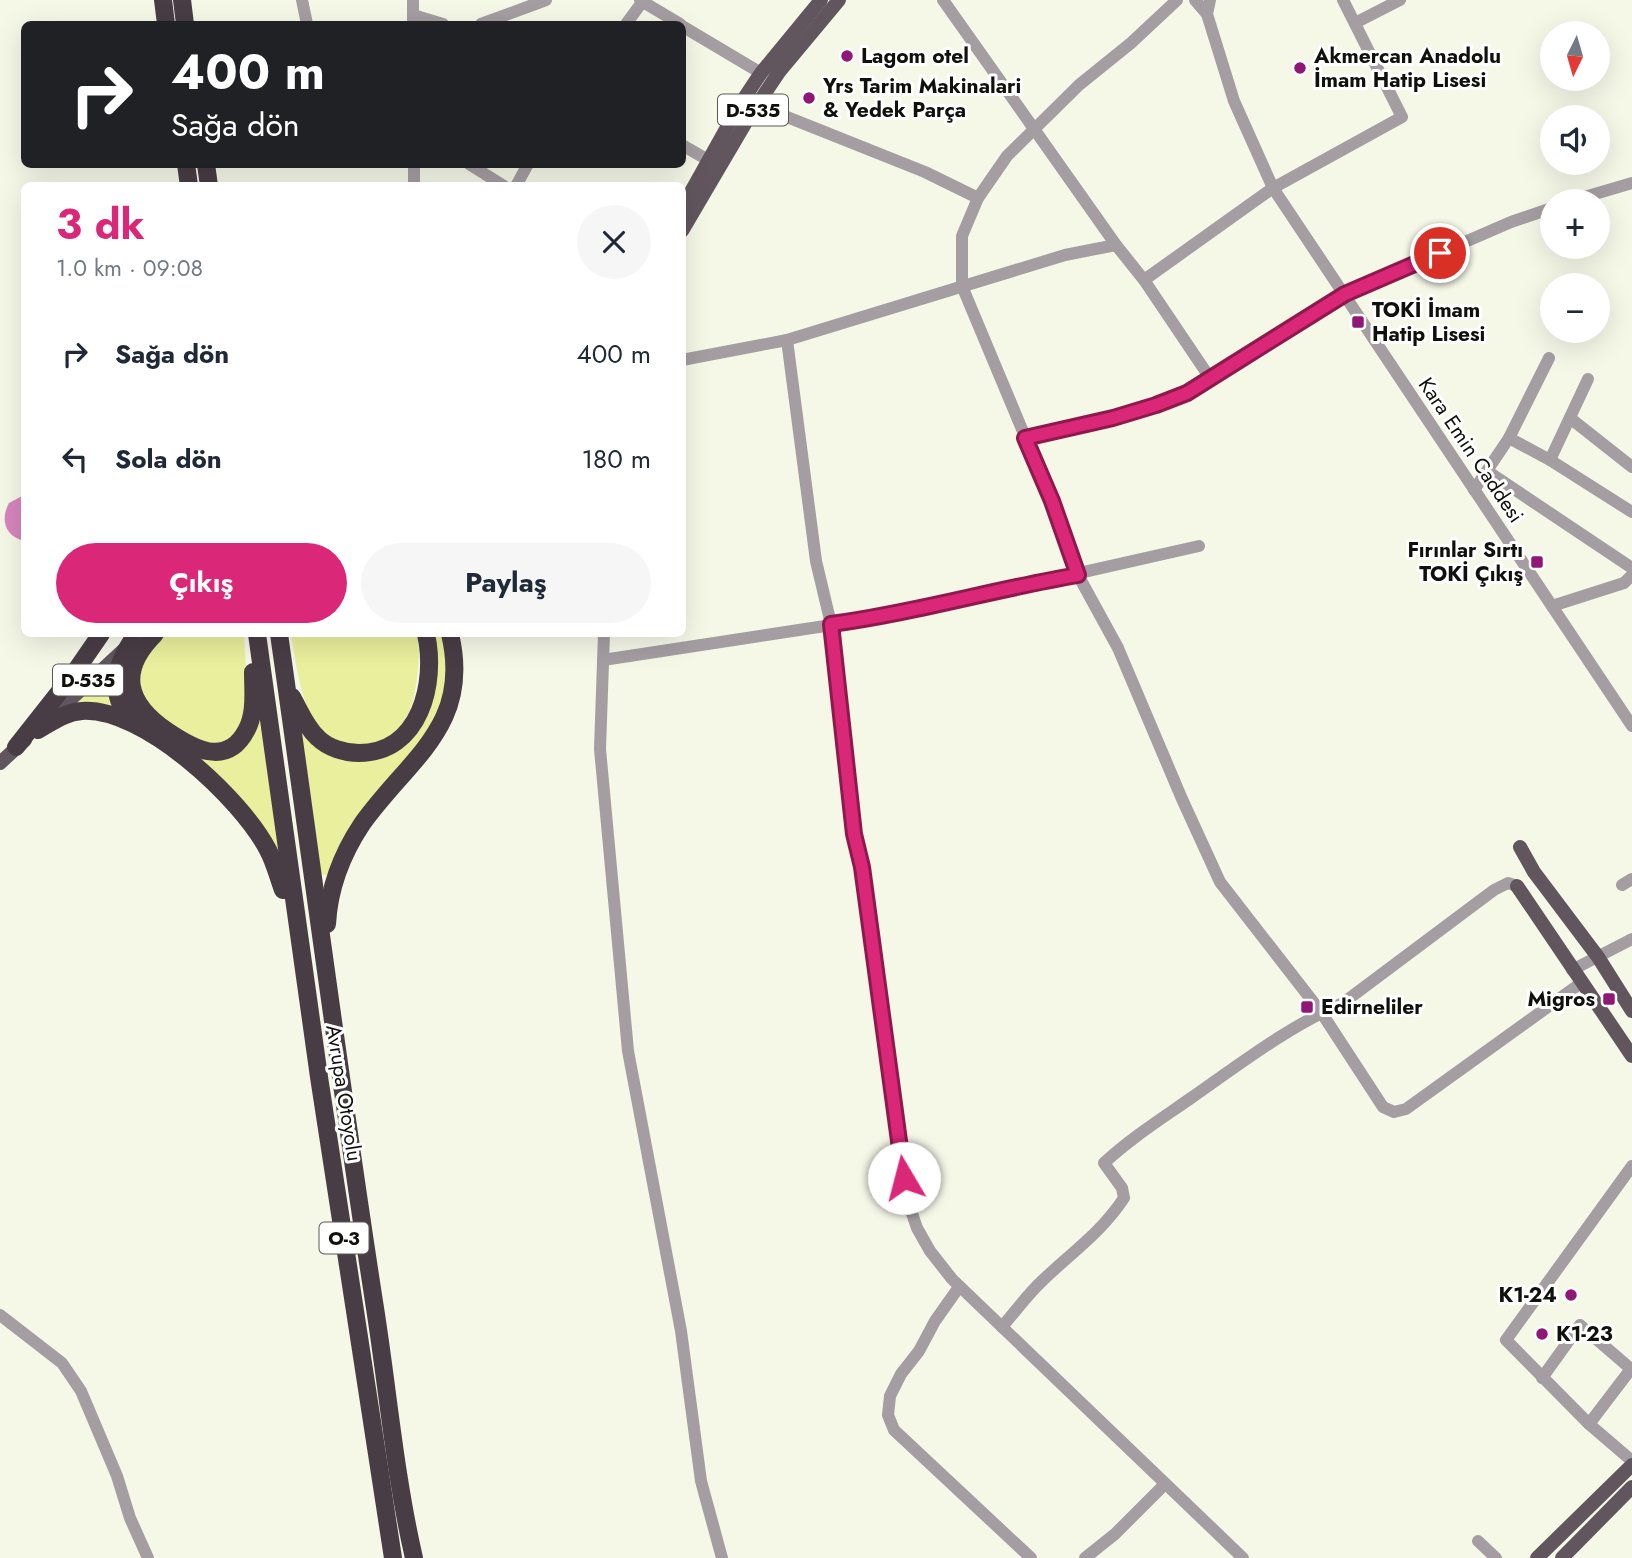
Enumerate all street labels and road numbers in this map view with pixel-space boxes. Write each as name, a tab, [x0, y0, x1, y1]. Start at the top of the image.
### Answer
road number: D-535	[718, 94, 788, 125]
street label: Kara Emin Caddesi	[1411, 371, 1531, 529]
road number: D-535	[53, 664, 123, 695]
street label: Avrupa Otoyolu	[318, 1023, 370, 1163]
road number: O-3	[320, 1222, 368, 1254]

